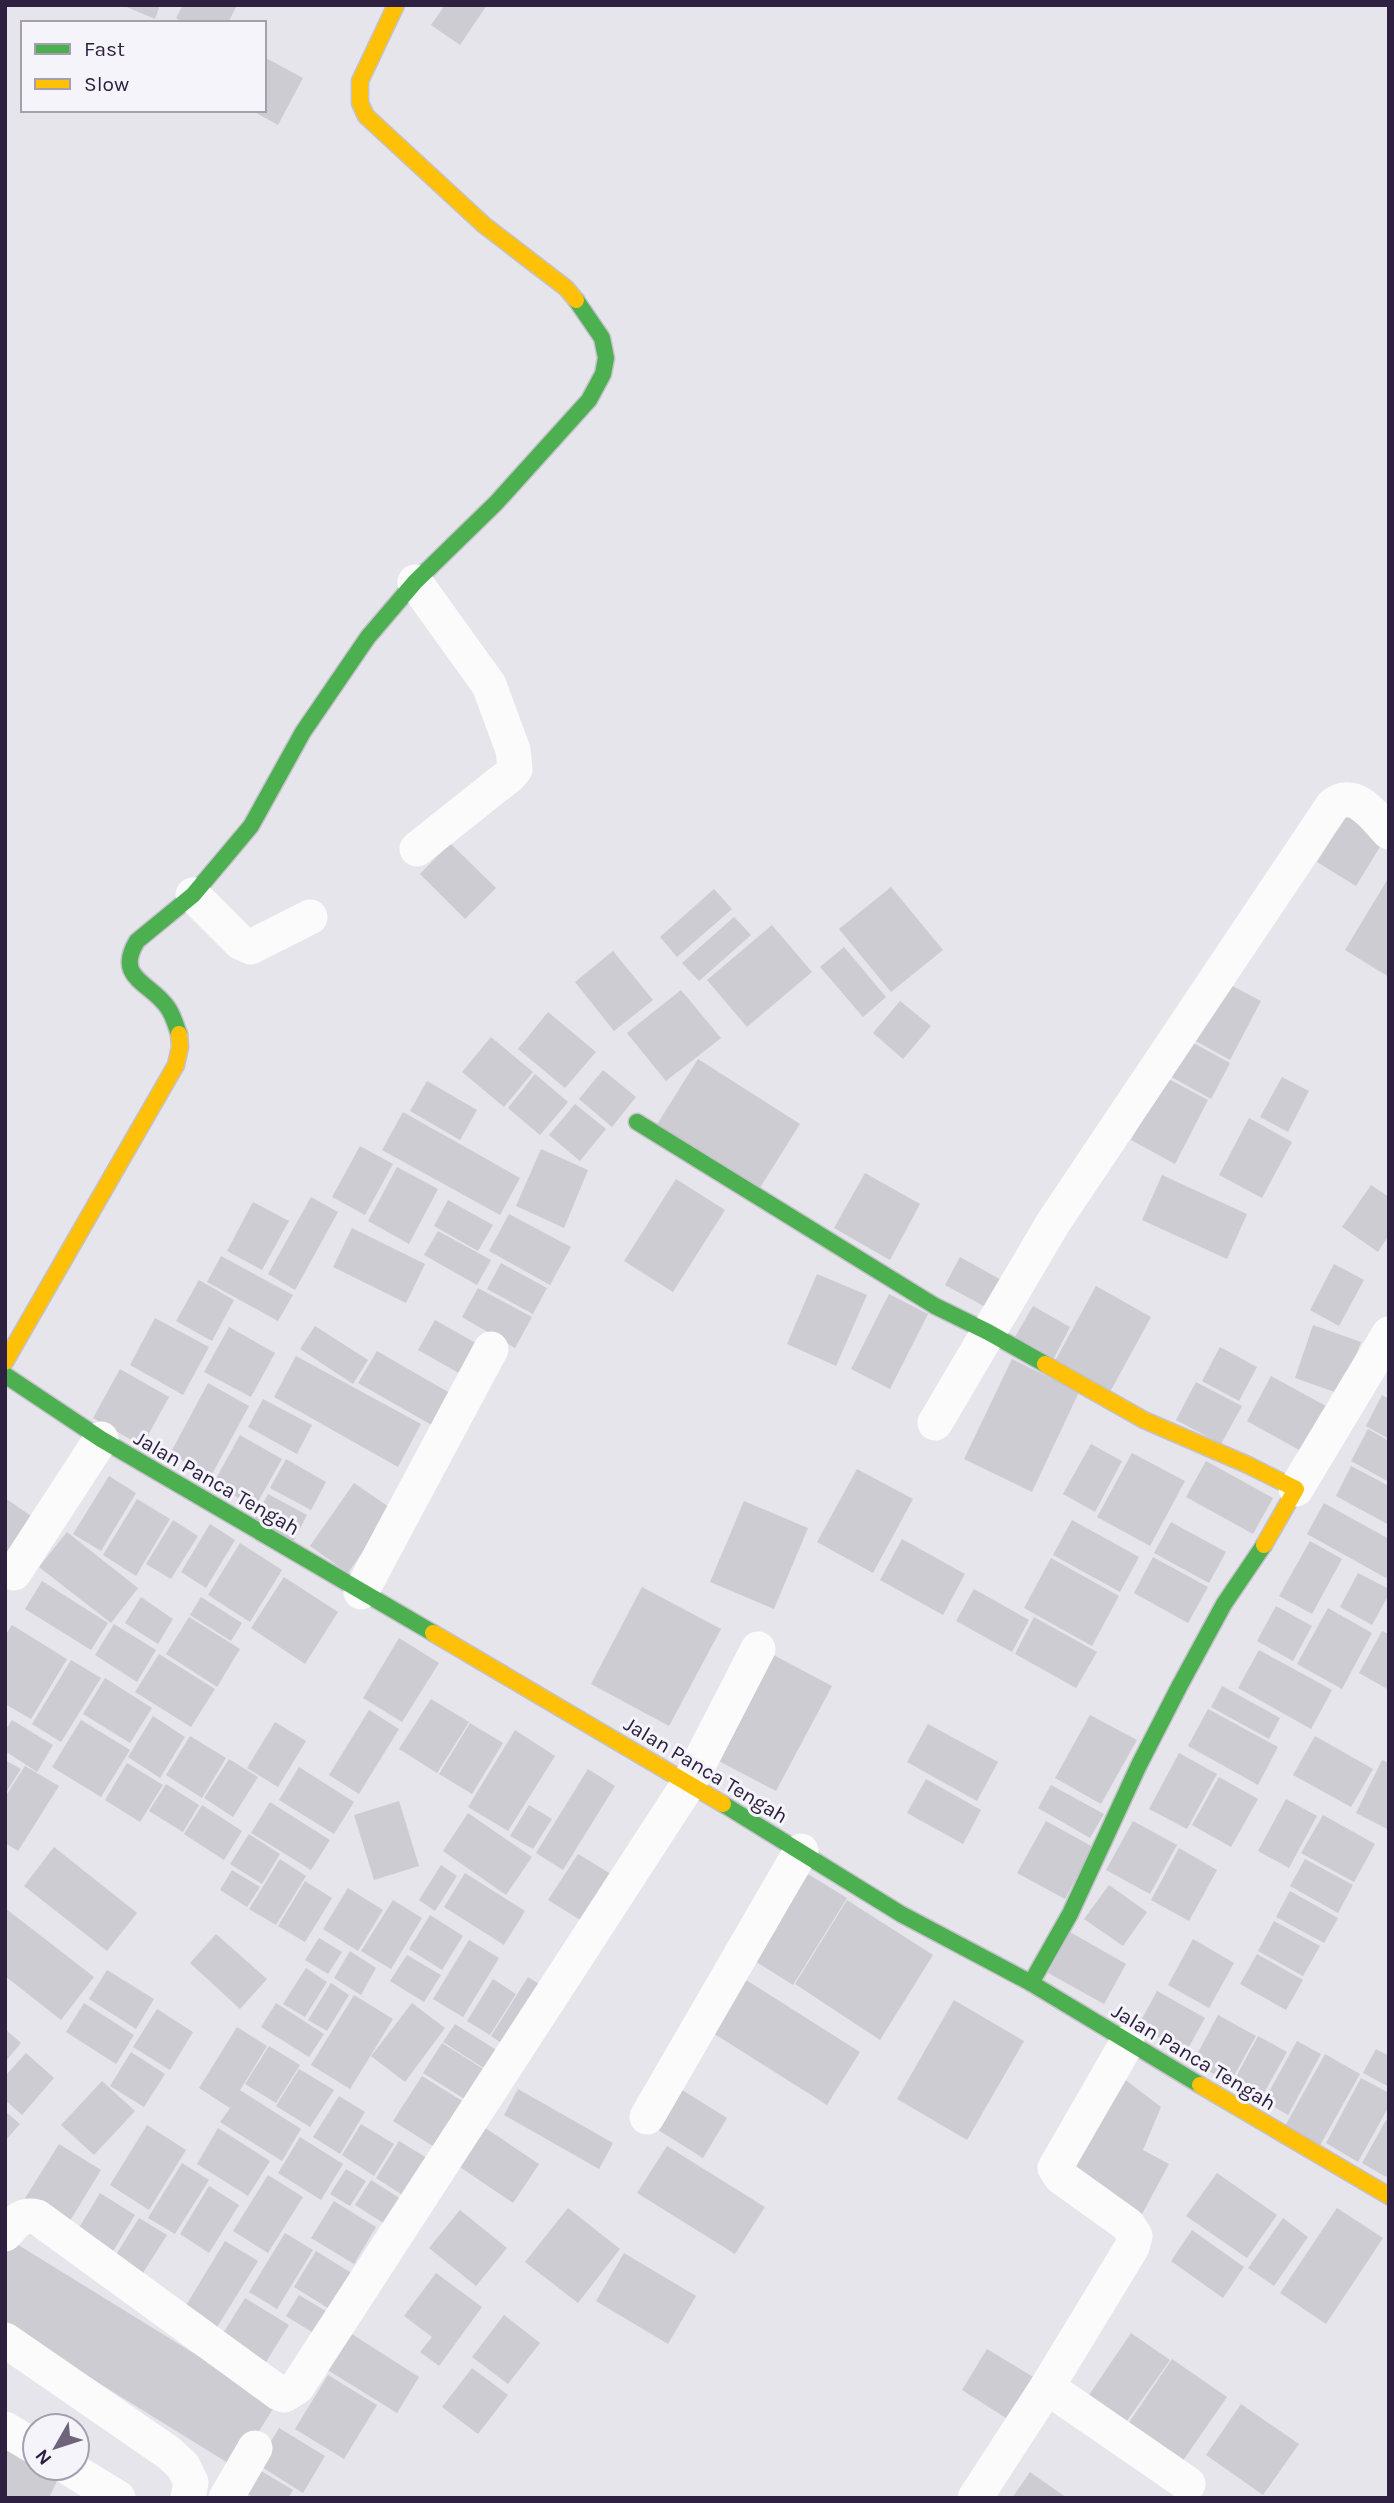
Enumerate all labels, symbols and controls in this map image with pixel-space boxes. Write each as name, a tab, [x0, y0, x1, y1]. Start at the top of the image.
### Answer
legend	[21, 21, 266, 112]
text: Fast	[84, 37, 125, 61]
text: Slow	[84, 72, 129, 96]
street label: Jalan Panca Tengah	[130, 1426, 304, 1540]
street label: Jalan Panca Tengah	[620, 1712, 792, 1828]
street label: Jalan Panca Tengah	[1108, 1999, 1280, 2115]
north arrow	[21, 2412, 91, 2482]
text: N	[31, 2445, 56, 2469]

